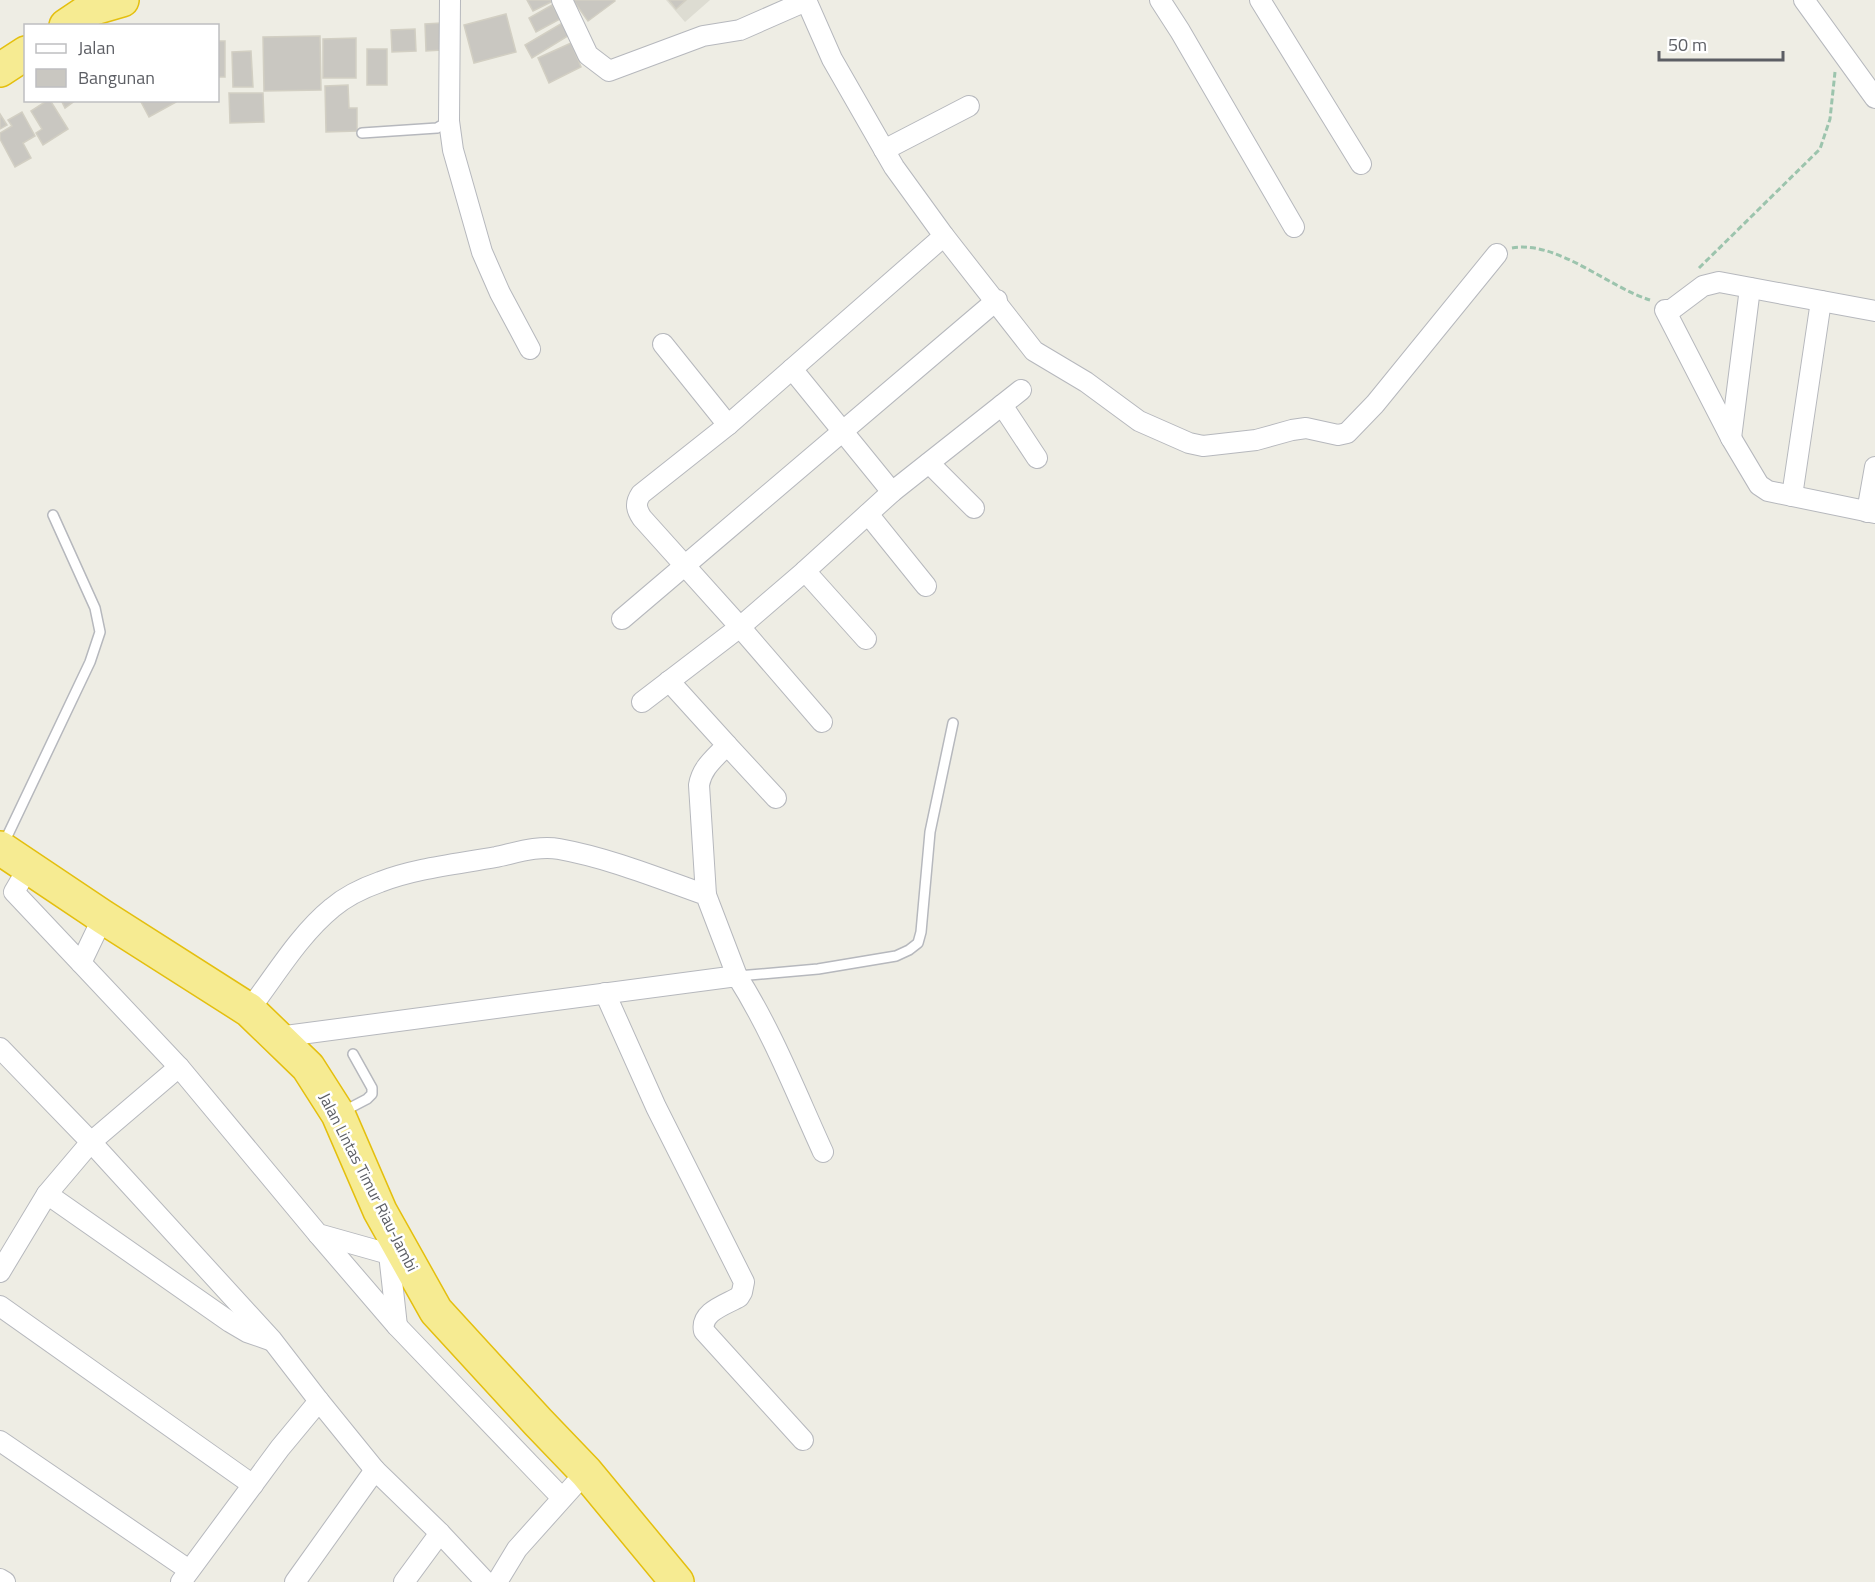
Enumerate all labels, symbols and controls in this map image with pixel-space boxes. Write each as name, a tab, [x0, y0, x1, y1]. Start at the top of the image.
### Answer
legend	[24, 24, 219, 102]
scale bar	[1659, 24, 1784, 62]
text: 50 m	[1668, 31, 1707, 58]
text: Jalan	[78, 34, 115, 61]
text: Bangunan	[78, 64, 155, 91]
street label: Jalan Lintas Timur Riau-Jambi	[313, 1088, 425, 1276]

